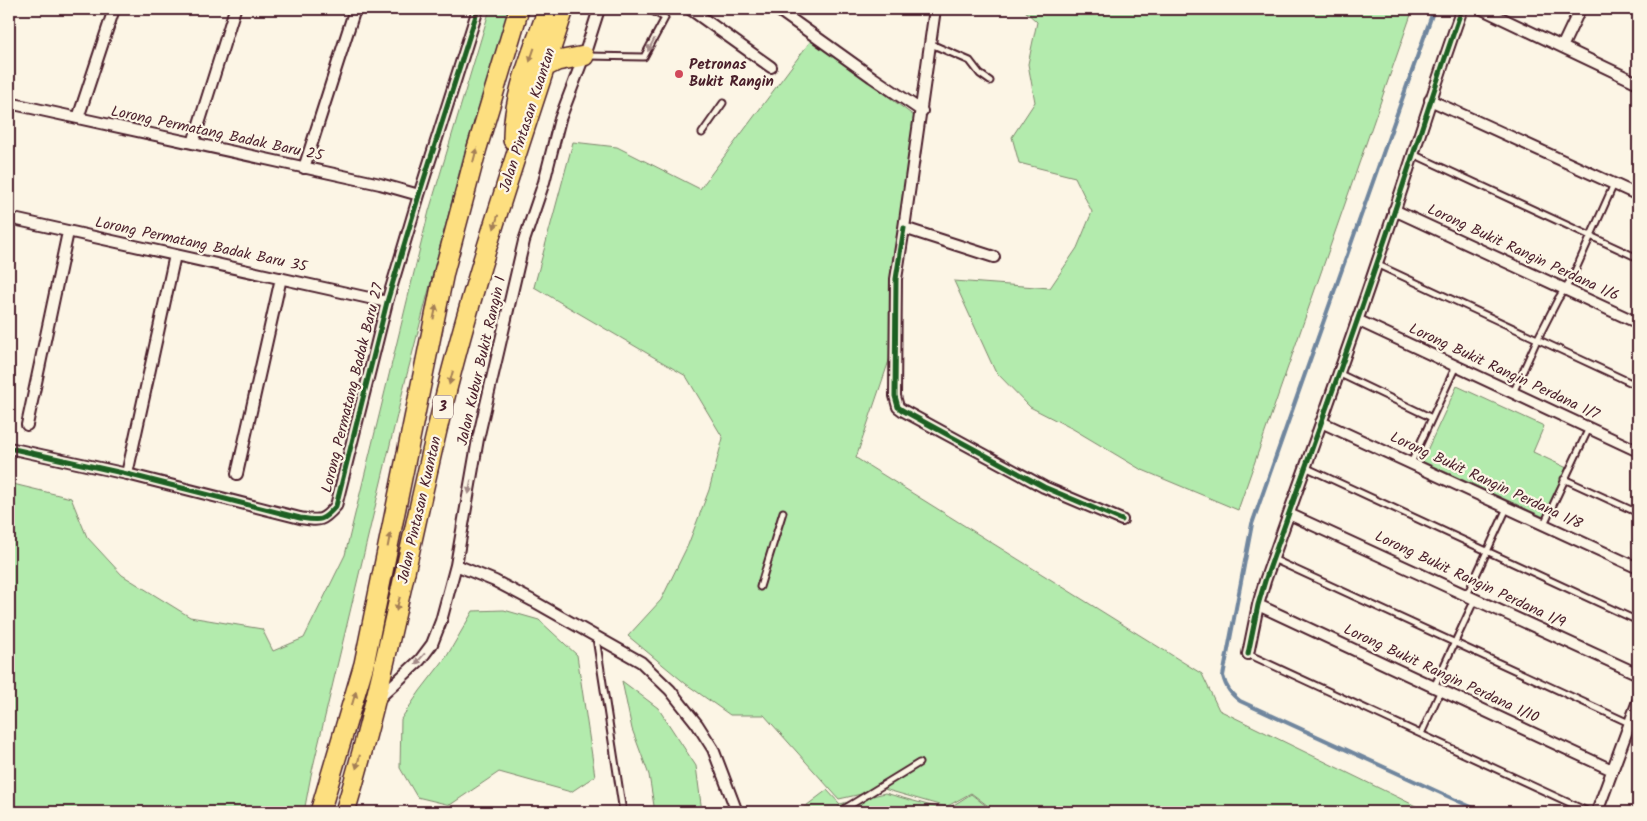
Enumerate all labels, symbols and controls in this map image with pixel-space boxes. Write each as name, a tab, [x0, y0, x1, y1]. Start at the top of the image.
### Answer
one-way arrow	[647, 38, 655, 52]
street label: Jalan Pintasan Kuantan	[493, 45, 563, 195]
one-way arrow	[528, 48, 536, 63]
place label: Petronas Bukit Rangin	[689, 53, 774, 94]
marker: Petronas Bukit Rangin	[673, 68, 685, 80]
street label: Lorong Permatang Badak Baru 25	[109, 100, 326, 168]
one-way arrow	[471, 147, 479, 162]
street label: Lorong Bukit Rangin Perdana 1/6	[1423, 198, 1623, 308]
street label: Lorong Permatang Badak Baru 35	[93, 211, 310, 279]
one-way arrow	[491, 214, 499, 229]
street label: Jalan Kubur Bukit Rangin 1	[451, 274, 513, 448]
street label: Lorong Permatang Badak Baru 27	[315, 280, 391, 495]
one-way arrow	[432, 304, 440, 320]
street label: Lorong Bukit Rangin Perdana 1/7	[1405, 317, 1604, 427]
one-way arrow	[446, 370, 454, 385]
road number: 3	[433, 396, 453, 418]
street label: Lorong Bukit Rangin Perdana 1/8	[1386, 426, 1587, 537]
street label: Jalan Pintasan Kuantan	[391, 434, 449, 586]
one-way arrow	[465, 480, 473, 496]
street label: Lorong Bukit Rangin Perdana 1/9	[1371, 525, 1570, 635]
one-way arrow	[385, 532, 393, 548]
one-way arrow	[394, 597, 402, 612]
street label: Lorong Bukit Rangin Perdana 1/10	[1339, 618, 1543, 730]
one-way arrow	[415, 652, 426, 665]
one-way arrow	[350, 691, 358, 706]
one-way arrow	[354, 754, 362, 769]

